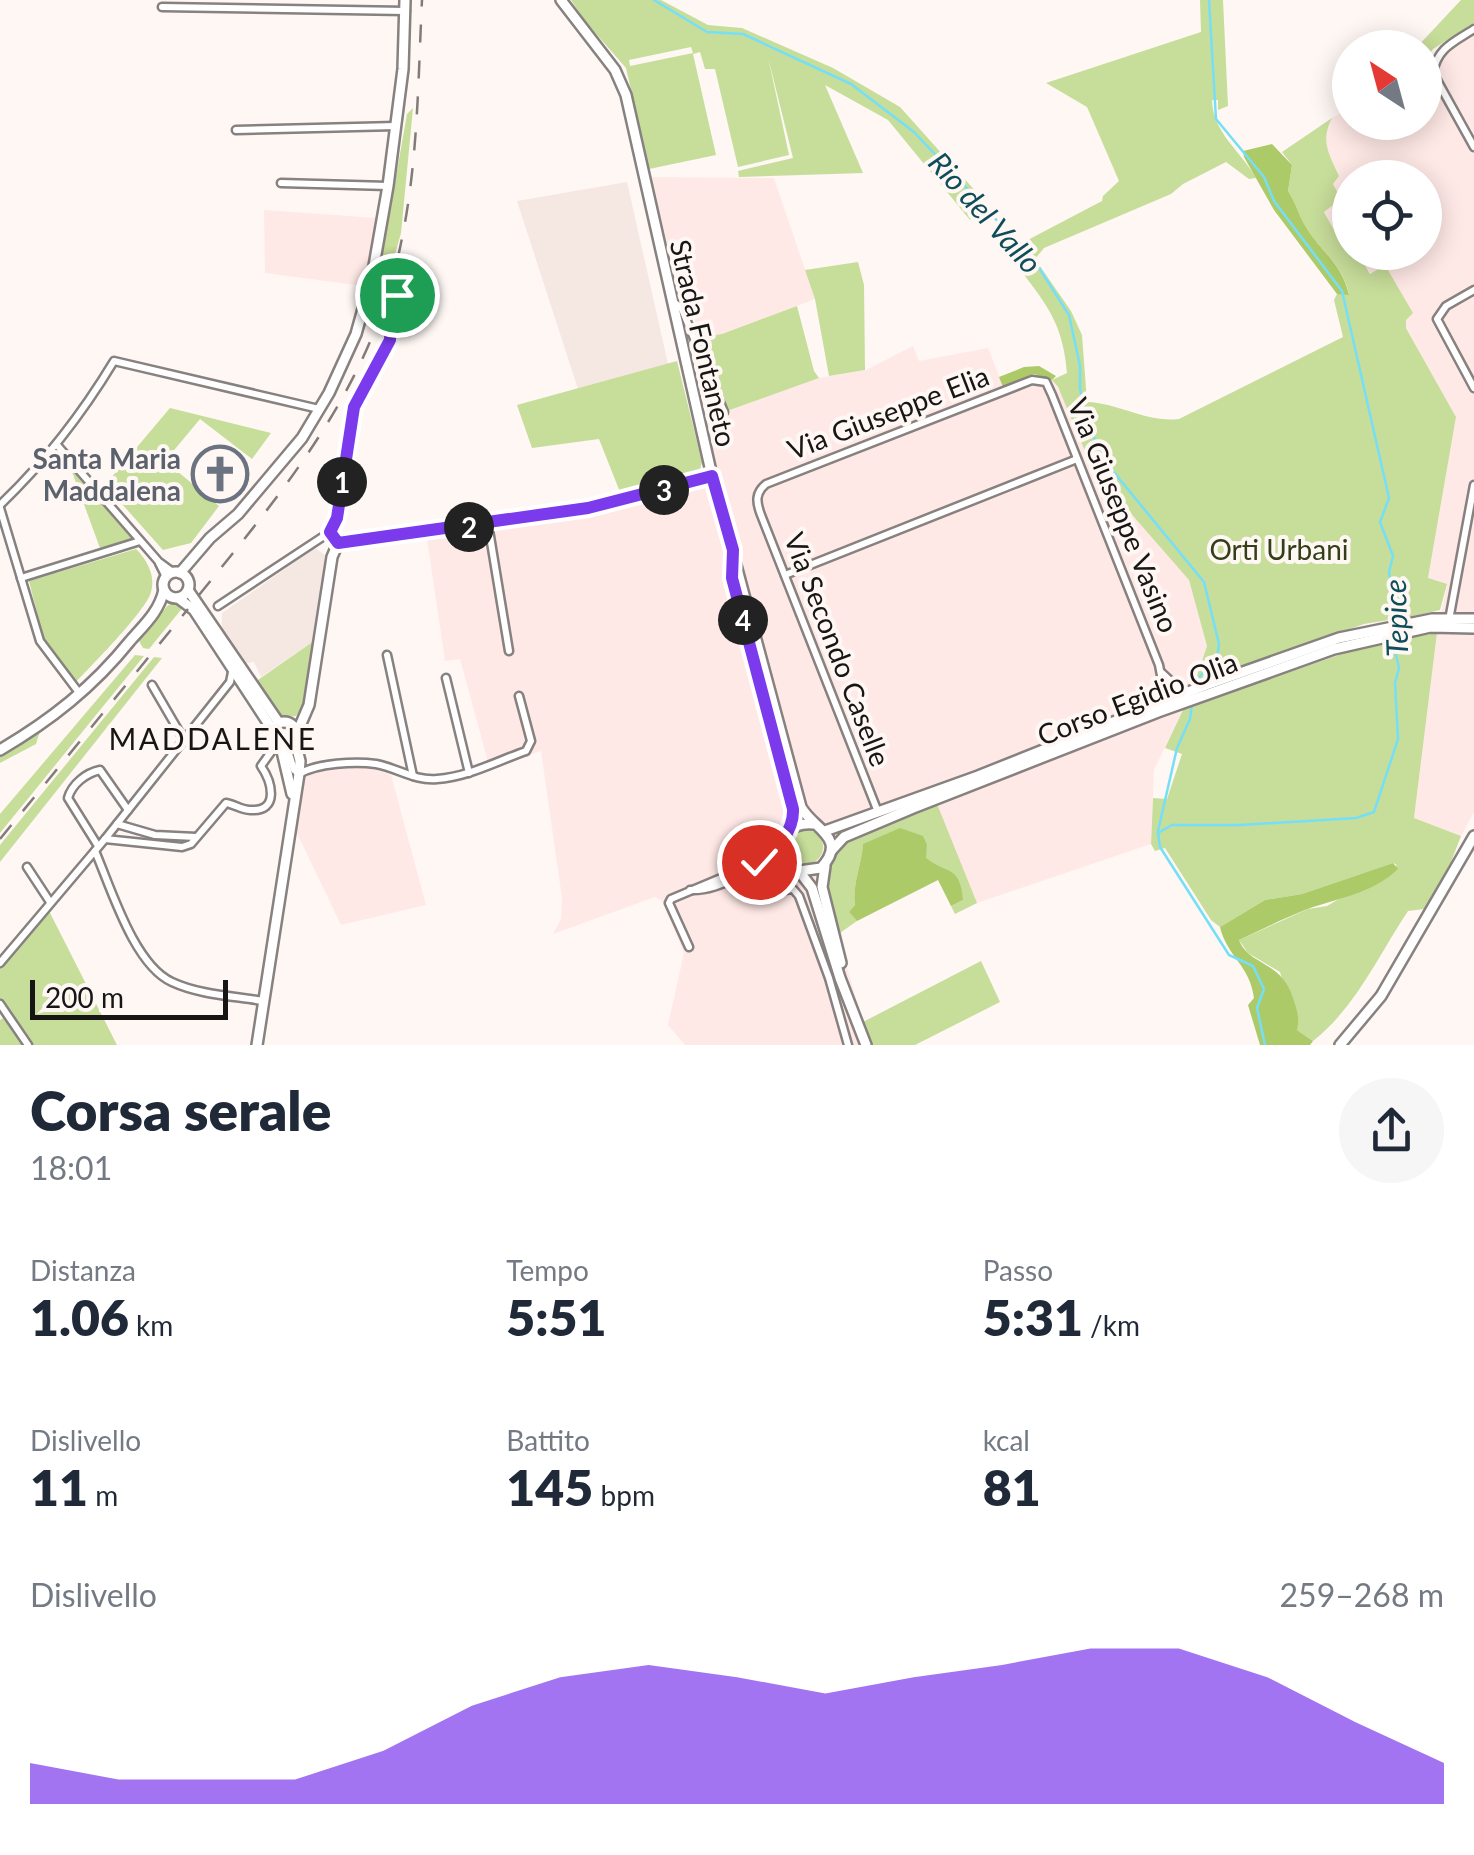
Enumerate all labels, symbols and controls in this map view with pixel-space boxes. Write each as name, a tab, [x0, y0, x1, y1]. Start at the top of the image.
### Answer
north arrow	[1332, 30, 1442, 140]
map controls	[1332, 30, 1442, 270]
water label: Rio del Vallo	[922, 144, 1050, 280]
button: locate	[1332, 160, 1442, 270]
street label: Strada Fontaneto	[664, 236, 744, 450]
pin	[355, 253, 440, 338]
icon: arrive	[370, 268, 425, 323]
street label: Via Giuseppe Elia	[782, 358, 994, 466]
street label: Via Giuseppe Vasino	[1061, 393, 1187, 637]
place label: Santa Maria Maddalena	[33, 441, 181, 507]
church icon: Santa Maria Maddalena	[190, 444, 250, 504]
pin: 1	[317, 457, 367, 507]
text: 1	[334, 465, 350, 499]
pin: 3	[639, 465, 689, 515]
text: 3	[656, 473, 672, 507]
pin: 2	[444, 502, 494, 552]
text: 2	[461, 510, 477, 544]
street label: Via Secondo Caselle	[778, 527, 898, 771]
park label: Orti Urbani	[1209, 532, 1349, 566]
water label: Tepice	[1376, 578, 1414, 658]
pin: 4	[718, 595, 768, 645]
text: 4	[735, 603, 751, 637]
street label: Corso Egidio Olia	[1032, 644, 1242, 752]
district label: MADDALENE	[109, 720, 317, 756]
pin	[717, 820, 802, 905]
icon: check	[732, 835, 787, 890]
scale bar	[30, 975, 228, 1020]
text: 200 m	[45, 980, 124, 1014]
text: Corsa serale	[30, 1077, 331, 1143]
button: share	[1339, 1078, 1444, 1183]
text: 18:01	[30, 1148, 112, 1187]
text: Distanza	[30, 1253, 136, 1287]
text: Tempo	[506, 1253, 589, 1287]
text: Passo	[983, 1253, 1053, 1287]
text: 1.06	[30, 1287, 129, 1347]
text: 5:51	[506, 1287, 607, 1347]
text: 5:31	[983, 1287, 1083, 1347]
text: km	[129, 1308, 173, 1342]
text: /km	[1083, 1308, 1140, 1342]
text: Dislivello	[30, 1423, 141, 1457]
text: Battito	[506, 1423, 590, 1457]
text: kcal	[983, 1423, 1030, 1457]
text: 11	[30, 1457, 88, 1517]
text: 145	[506, 1457, 593, 1517]
text: 81	[983, 1457, 1041, 1517]
text: m	[88, 1478, 118, 1512]
text: bpm	[593, 1478, 655, 1512]
text: Dislivello	[30, 1575, 157, 1614]
text: 259–268 m	[1280, 1575, 1444, 1614]

